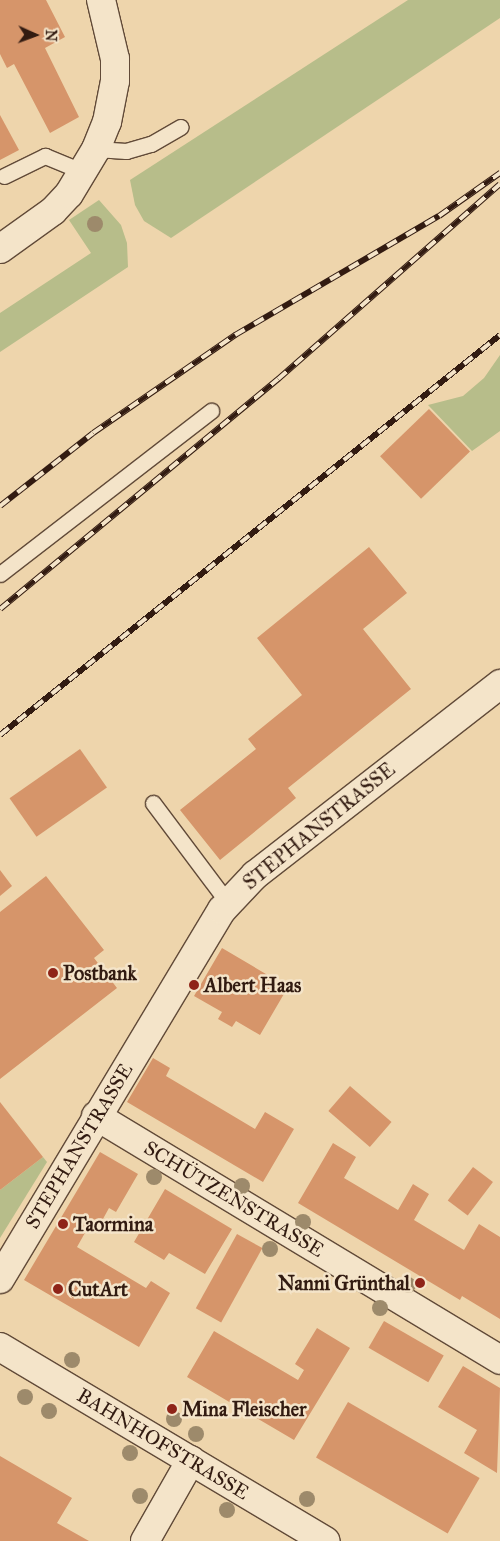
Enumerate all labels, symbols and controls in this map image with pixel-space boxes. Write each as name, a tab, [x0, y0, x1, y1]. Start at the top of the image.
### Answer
north arrow	[10, 10, 60, 60]
text: N	[42, 29, 59, 42]
street label: STEPHANSTRASSE	[238, 757, 400, 895]
place label: Postbank	[63, 961, 137, 985]
marker: Postbank	[47, 967, 59, 979]
place label: Albert Haas	[204, 973, 301, 997]
marker: Albert Haas	[188, 979, 200, 991]
street label: STEPHANSTRASSE	[20, 1059, 138, 1233]
street label: SCHÜTZENSTRASSE	[140, 1136, 328, 1262]
place label: Taormina	[73, 1212, 153, 1236]
marker: Taormina	[57, 1218, 69, 1230]
place label: Nanni Grünthal	[278, 1271, 410, 1295]
place label: CutArt	[68, 1277, 128, 1301]
marker: Nanni Grünthal	[414, 1277, 426, 1289]
marker: CutArt	[52, 1283, 64, 1295]
street label: BAHNHOFSTRASSE	[73, 1383, 253, 1505]
place label: Mina Fleischer	[182, 1397, 307, 1421]
marker: Mina Fleischer	[166, 1403, 178, 1415]

